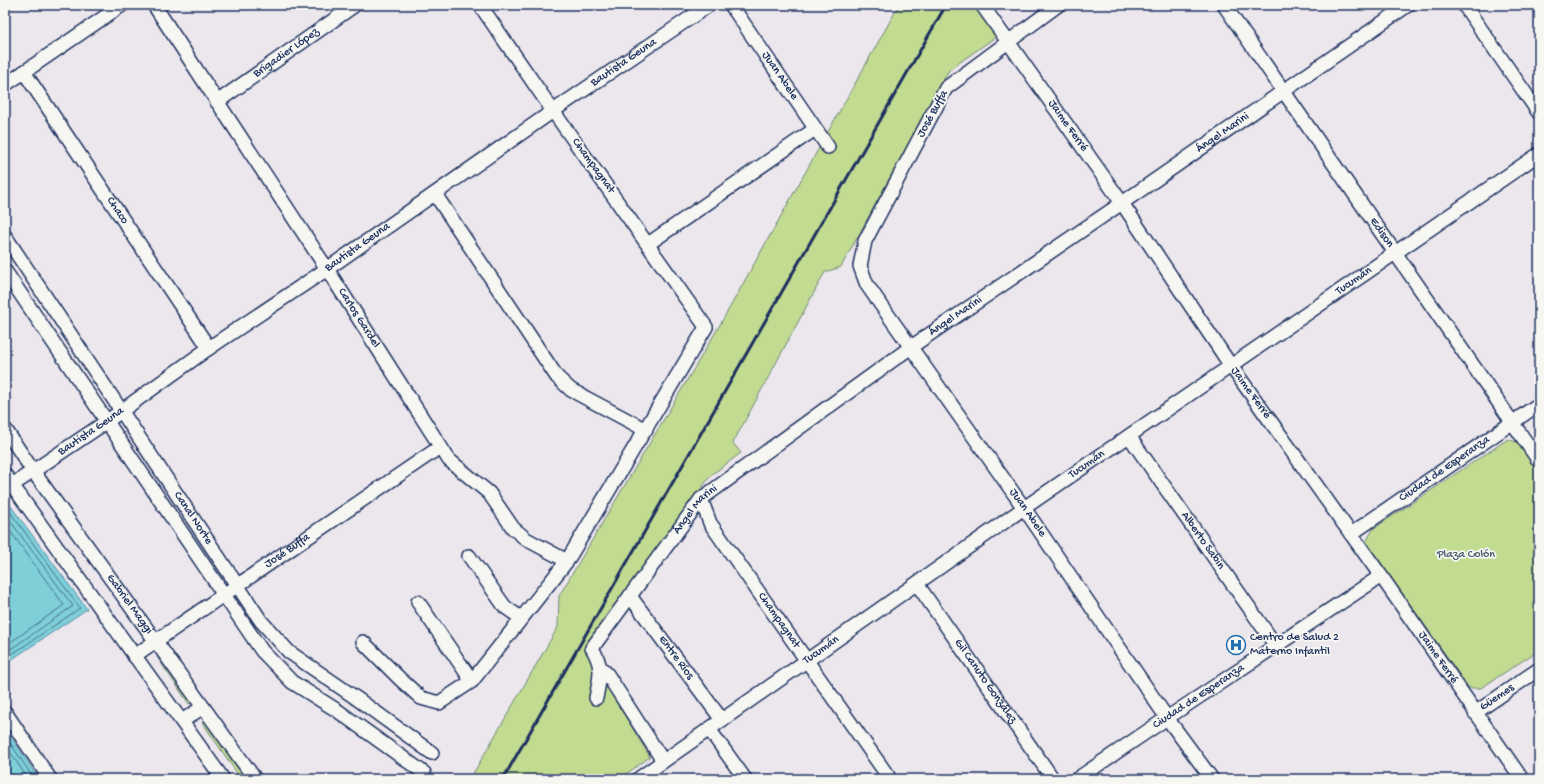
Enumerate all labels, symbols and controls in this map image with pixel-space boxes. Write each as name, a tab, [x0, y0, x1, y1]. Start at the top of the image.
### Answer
street label: Brigadier López	[250, 25, 323, 82]
street label: Bautista Geuna	[587, 35, 660, 91]
street label: Juan Abele	[758, 49, 801, 104]
street label: José Buffa	[914, 88, 952, 140]
street label: Jaime Ferré	[1044, 97, 1091, 155]
street label: Ángel Marini	[1194, 110, 1253, 156]
street label: Champagnat	[568, 136, 618, 197]
street label: Chaco	[103, 194, 131, 227]
street label: Edison	[1366, 215, 1397, 251]
street label: Bautista Geuna	[321, 220, 393, 276]
street label: Tucumán	[1332, 264, 1375, 299]
street label: Carlos Gardel	[334, 286, 383, 351]
street label: Ángel Marini	[926, 293, 985, 340]
street label: Jaime Ferré	[1227, 365, 1274, 422]
street label: Bautista Geuna	[55, 404, 127, 460]
street label: Ciudad de Esperanza	[1397, 433, 1493, 505]
street label: Tucumán	[1065, 447, 1108, 483]
street label: Ángel Marini	[670, 482, 721, 537]
street label: Juan Abele	[1006, 486, 1049, 541]
street label: Canal Norte	[170, 489, 216, 548]
street label: Alberto Sabin	[1177, 509, 1228, 573]
street label: José Buffa	[262, 530, 313, 572]
park label: Plaza Colón	[1436, 548, 1495, 562]
street label: Gabriel Maggi	[103, 572, 156, 637]
street label: Champagnat	[754, 590, 804, 652]
street label: Jaime Ferré	[1415, 629, 1461, 687]
place label: Centro de Salud 2 Materno Infantil	[1250, 631, 1339, 659]
street label: Entre Ríos	[655, 633, 697, 683]
street label: Tucumán	[800, 633, 842, 668]
hospital icon: Centro de Salud 2 Materno Infantil	[1225, 634, 1247, 656]
street label: Gil Canuto González	[951, 637, 1020, 727]
street label: Ciudad de Esperanza	[1150, 661, 1248, 732]
street label: Güemes	[1477, 681, 1518, 714]

